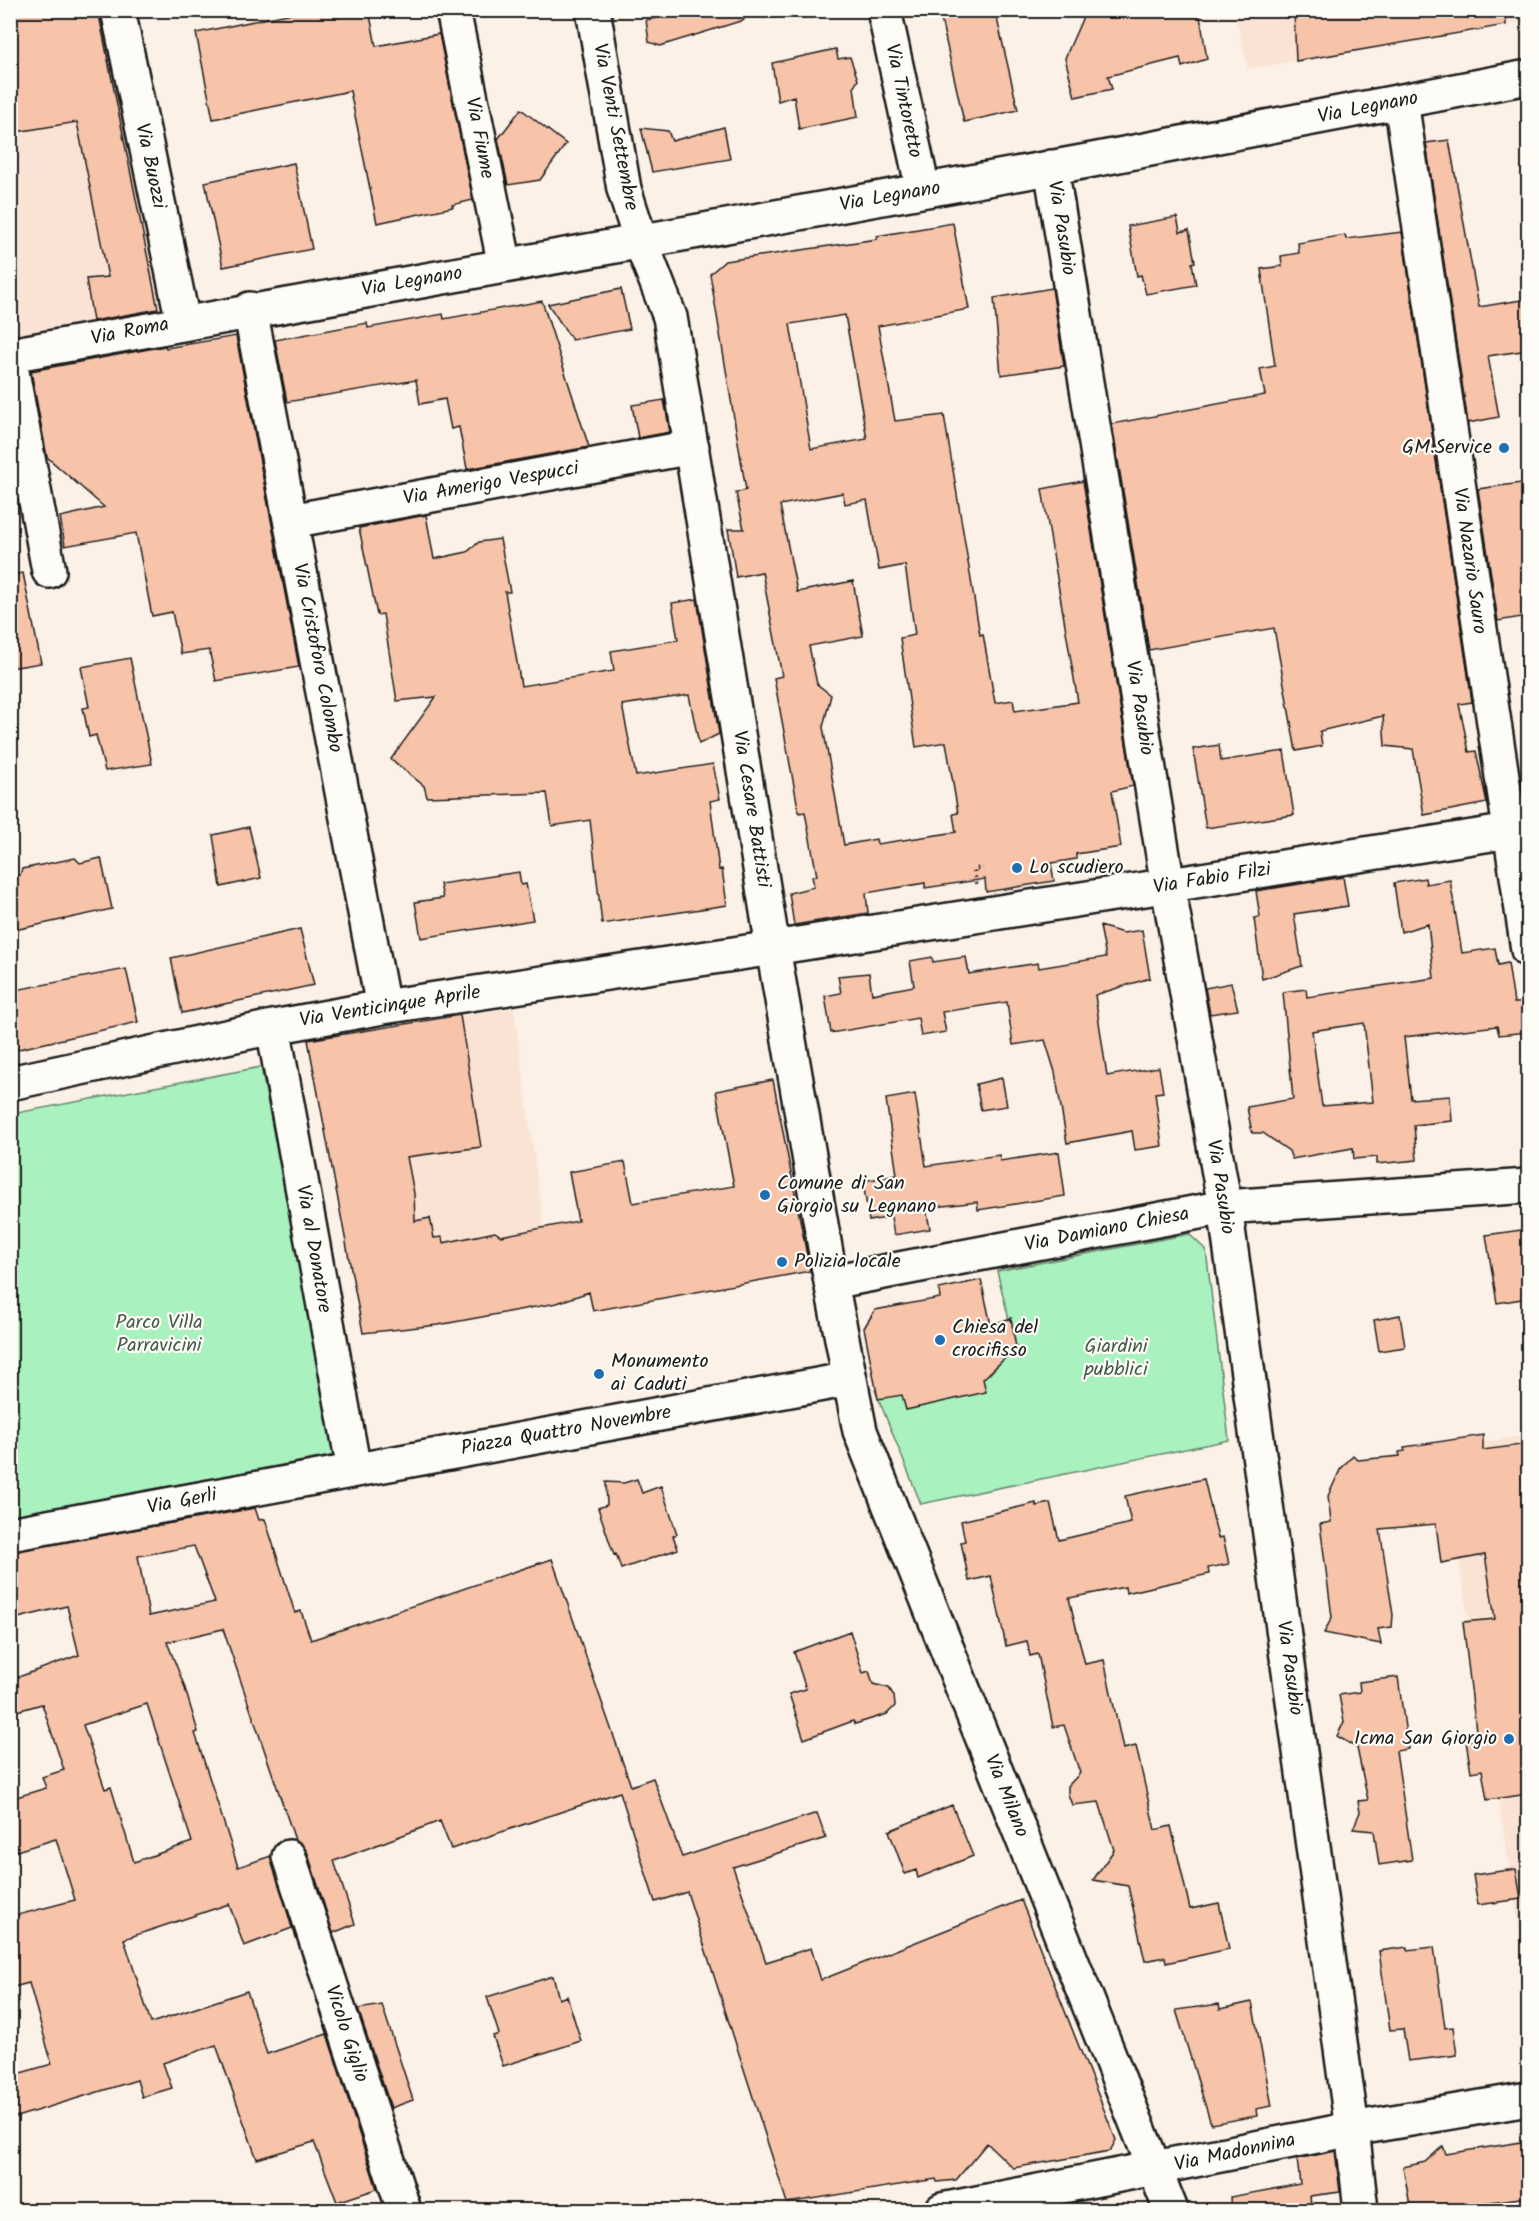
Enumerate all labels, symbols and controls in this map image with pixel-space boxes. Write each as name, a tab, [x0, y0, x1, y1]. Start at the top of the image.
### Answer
street label: Via Venti Settembre	[583, 41, 647, 213]
street label: Via Tintoretto	[875, 41, 931, 161]
street label: Via Legnano	[1315, 83, 1421, 133]
street label: Via Fiume	[455, 94, 503, 182]
street label: Via Buozzi	[125, 120, 175, 213]
street label: Via Legnano	[837, 172, 943, 222]
street label: Via Pasubio	[1038, 178, 1084, 278]
street label: Via Legnano	[359, 257, 465, 307]
street label: Via Roma	[88, 309, 172, 355]
place label: GM.Service	[1402, 432, 1492, 464]
marker: GM.Service	[1497, 441, 1511, 455]
street label: Via Amerigo Vespucci	[401, 453, 583, 515]
street label: Via Nazario Sauro	[1443, 486, 1495, 636]
street label: Via Cristoforo Colombo	[283, 561, 351, 755]
street label: Via Pasubio	[1116, 658, 1162, 758]
street label: Via Cesare Battisti	[723, 728, 779, 891]
place label: Lo scudiero	[1029, 852, 1123, 884]
street label: Via Fabio Filzi	[1151, 854, 1274, 904]
marker: Lo scudiero	[1010, 861, 1024, 875]
street label: Via Venticinque Aprile	[297, 977, 483, 1037]
street label: Via Pasubio	[1197, 1137, 1243, 1237]
place label: Comune di San Giorgio su Legnano	[777, 1168, 936, 1223]
street label: Via al Donatore	[286, 1182, 340, 1316]
marker: Comune di San Giorgio su Legnano	[758, 1188, 772, 1202]
street label: Via Damiano Chiesa	[1022, 1198, 1192, 1262]
place label: Polizia locale	[794, 1246, 901, 1278]
marker: Polizia locale	[775, 1255, 789, 1269]
park label: Parco Villa Parravicini	[115, 1307, 203, 1362]
place label: Chiesa del crocifisso	[952, 1312, 1038, 1367]
park label: Giardini pubblici	[1083, 1331, 1149, 1386]
marker: Chiesa del crocifisso	[933, 1333, 947, 1347]
place label: Monumento ai Caduti	[611, 1346, 709, 1401]
marker: Monumento ai Caduti	[592, 1367, 606, 1381]
street label: Piazza Quattro Novembre	[458, 1397, 674, 1465]
street label: Via Gerli	[144, 1479, 221, 1524]
street label: Via Pasubio	[1267, 1618, 1311, 1718]
place label: Icma San Giorgio	[1354, 1723, 1497, 1755]
marker: Icma San Giorgio	[1502, 1732, 1516, 1746]
street label: Via Milano	[975, 1750, 1037, 1842]
street label: Vicolo Giglio	[315, 1981, 377, 2087]
street label: Via Madonnina	[1171, 2125, 1299, 2181]

